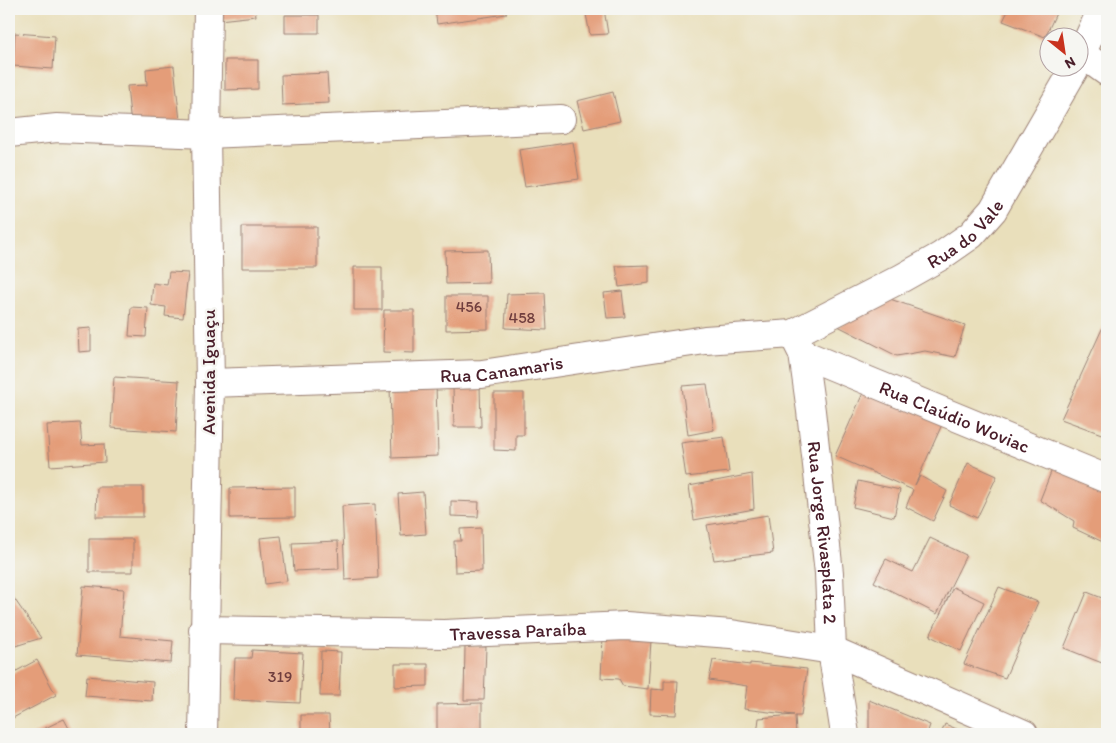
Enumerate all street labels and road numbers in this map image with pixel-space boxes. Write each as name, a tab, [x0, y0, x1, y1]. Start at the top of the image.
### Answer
street label: Rua do Vale	[923, 196, 1009, 274]
street label: Avenida Iguaçu	[197, 309, 220, 435]
street label: Rua Canamaris	[440, 351, 565, 387]
street label: Rua Claúdio Woviac	[876, 376, 1033, 458]
street label: Rua Jorge Rivasplata 2	[802, 440, 842, 624]
street label: Travessa Paraíba	[449, 617, 587, 646]

